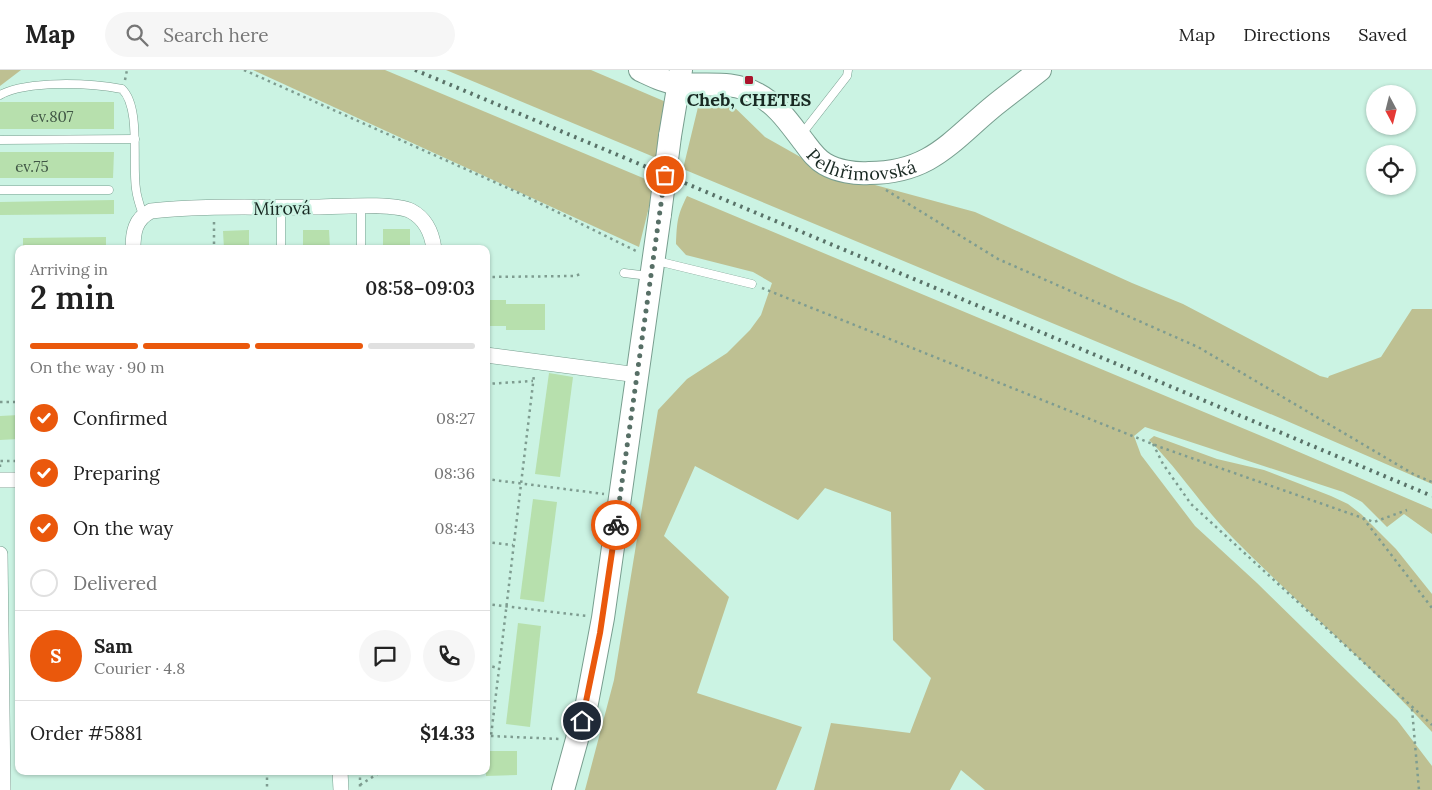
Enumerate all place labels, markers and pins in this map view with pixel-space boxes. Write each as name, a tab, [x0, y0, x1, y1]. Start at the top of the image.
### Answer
marker: Cheb, CHETES	[743, 74, 755, 86]
place label: Cheb, CHETES	[687, 88, 812, 111]
pin	[644, 154, 686, 196]
pin	[561, 700, 603, 742]

